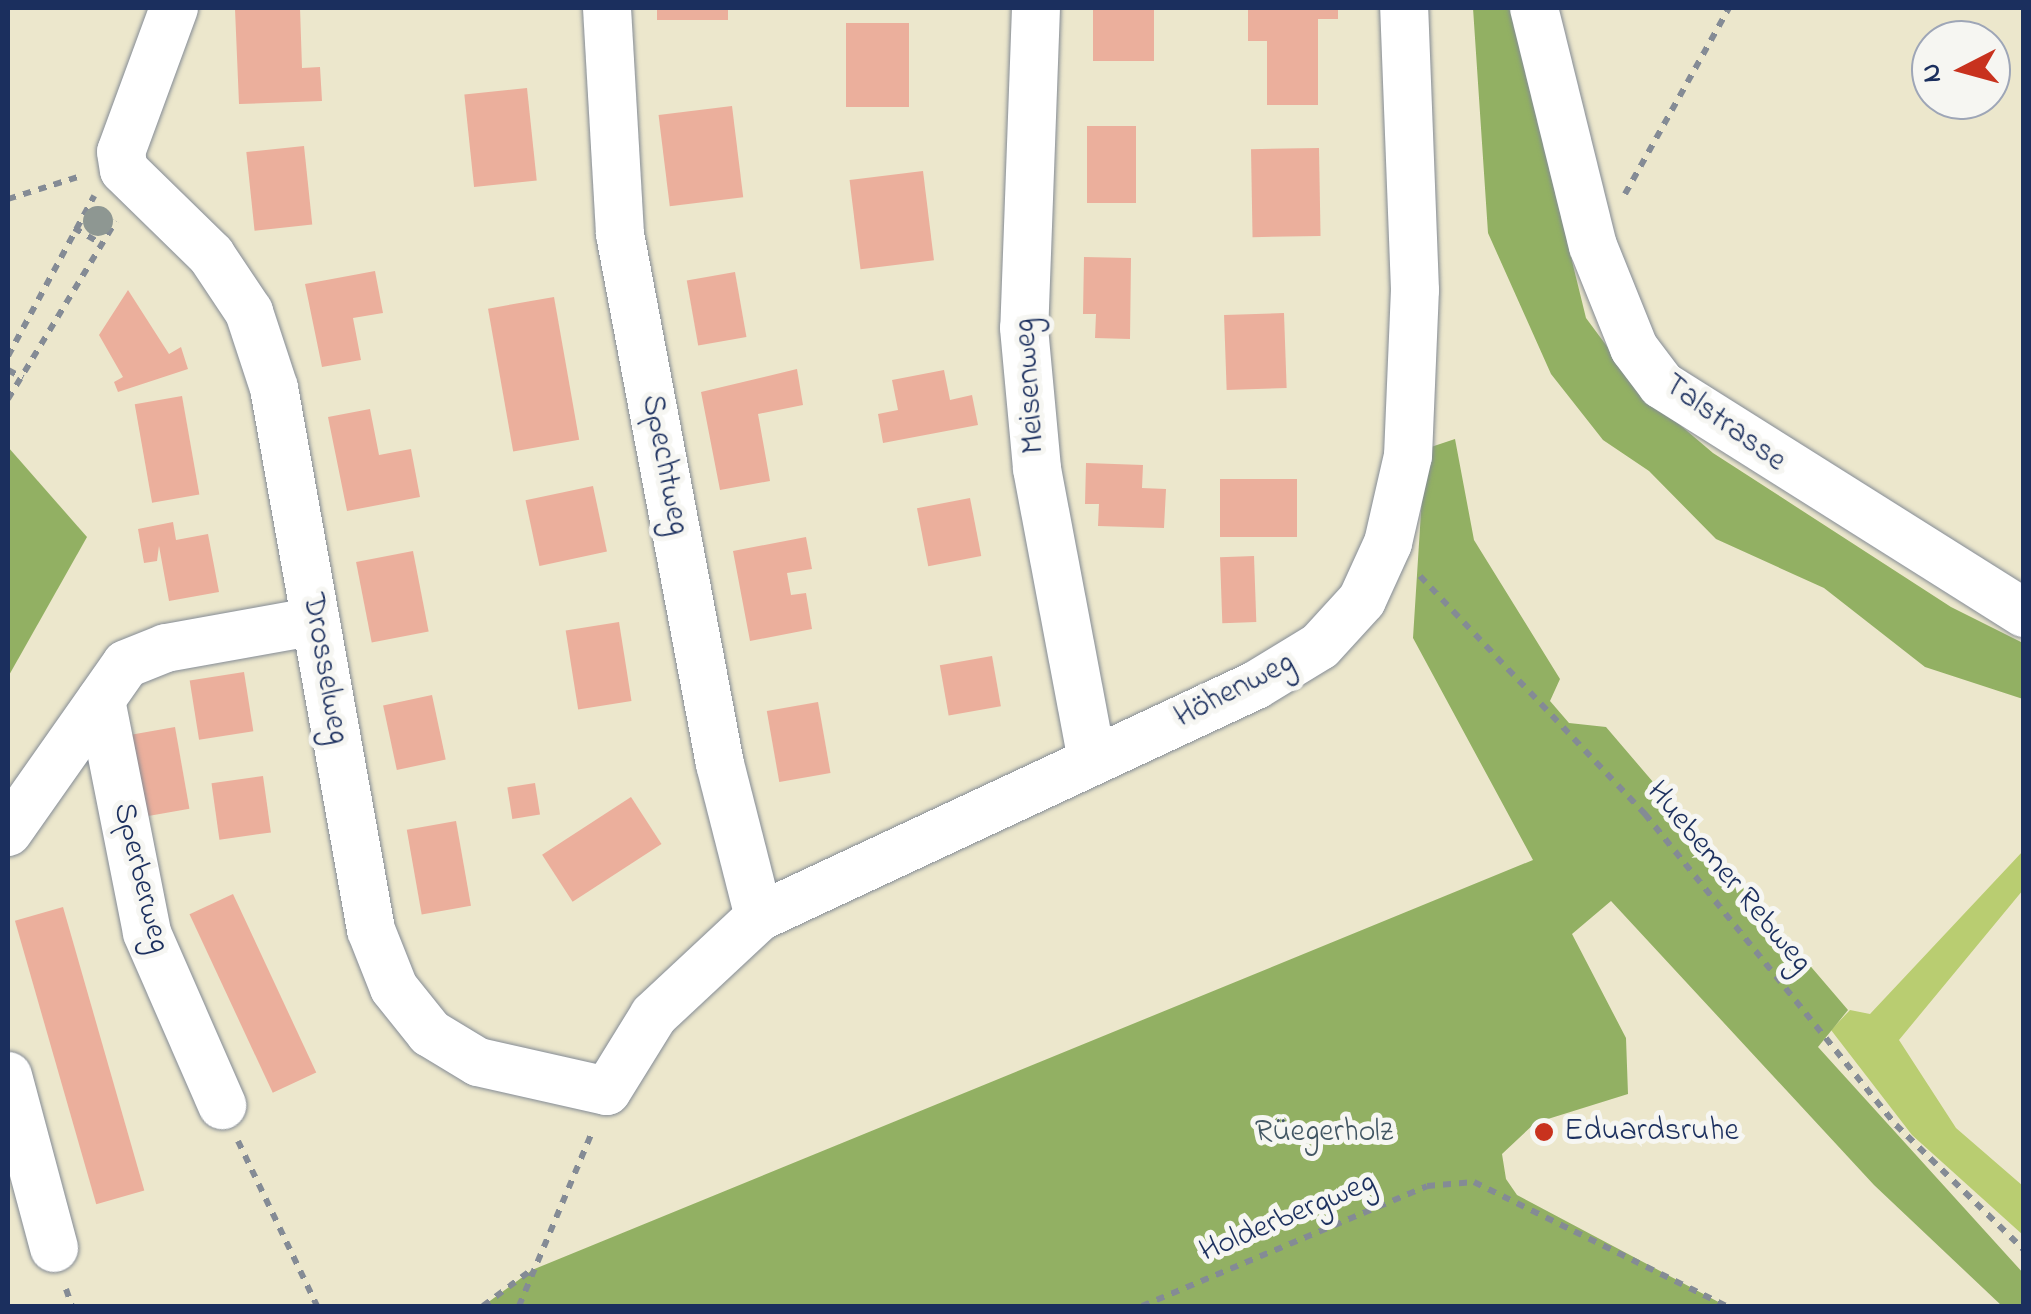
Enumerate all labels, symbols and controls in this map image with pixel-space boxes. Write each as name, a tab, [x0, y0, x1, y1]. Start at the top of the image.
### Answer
north arrow	[1911, 20, 2011, 120]
text: N	[1911, 61, 1954, 85]
street label: Meisenweg	[1007, 317, 1055, 455]
street label: Talstrasse	[1655, 367, 1793, 481]
street label: Spechtweg	[632, 392, 696, 538]
street label: Drosselweg	[292, 591, 356, 747]
street label: Höhenweg	[1169, 645, 1301, 737]
street label: Huebemer Rebweg	[1637, 774, 1819, 982]
street label: Sperberweg	[103, 799, 177, 957]
place label: Eduardsruhe	[1564, 1113, 1739, 1151]
park label: Rüegerholz	[1255, 1114, 1393, 1152]
marker: Eduardsruhe	[1533, 1121, 1555, 1143]
street label: Holderbergweg	[1194, 1164, 1382, 1272]

